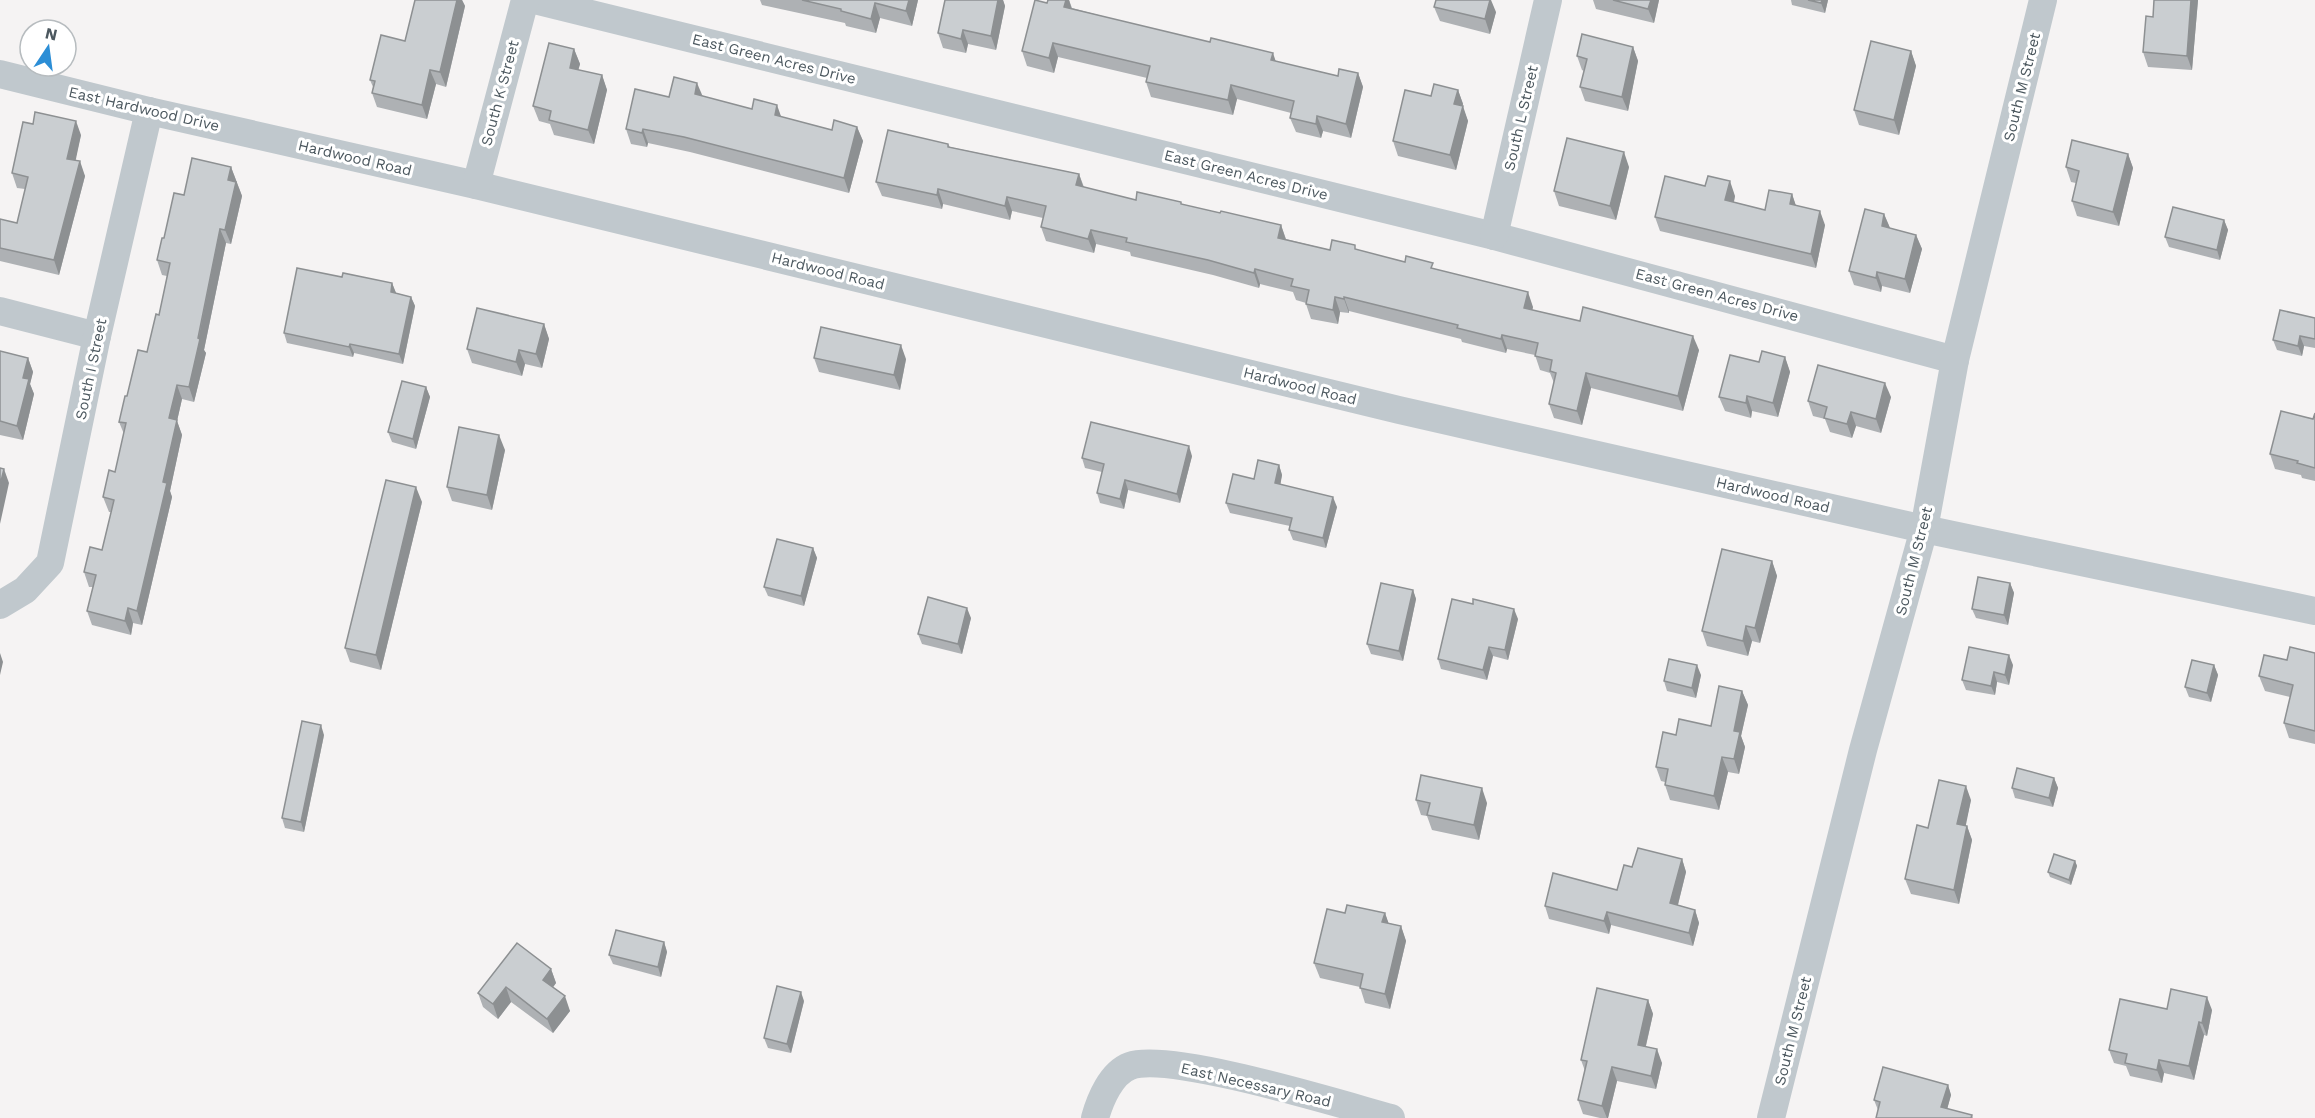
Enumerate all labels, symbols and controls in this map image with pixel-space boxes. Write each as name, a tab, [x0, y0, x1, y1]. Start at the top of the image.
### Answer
north arrow	[18, 18, 78, 78]
text: N	[43, 23, 59, 44]
street label: East Green Acres Drive	[690, 30, 858, 88]
street label: South M Street	[2000, 30, 2044, 143]
street label: South K Street	[477, 38, 523, 148]
street label: South L Street	[1500, 63, 1542, 172]
street label: East Hardwood Drive	[67, 83, 221, 135]
street label: Hardwood Road	[296, 136, 414, 180]
street label: East Green Acres Drive	[1162, 146, 1330, 204]
street label: Hardwood Road	[769, 248, 887, 294]
street label: East Green Acres Drive	[1633, 265, 1801, 325]
street label: South I Street	[71, 316, 111, 421]
street label: Hardwood Road	[1241, 363, 1359, 409]
street label: Hardwood Road	[1714, 473, 1832, 517]
street label: South M Street	[1892, 504, 1936, 617]
street label: South M Street	[1771, 974, 1815, 1087]
street label: East Necessary Road	[1179, 1059, 1333, 1111]

